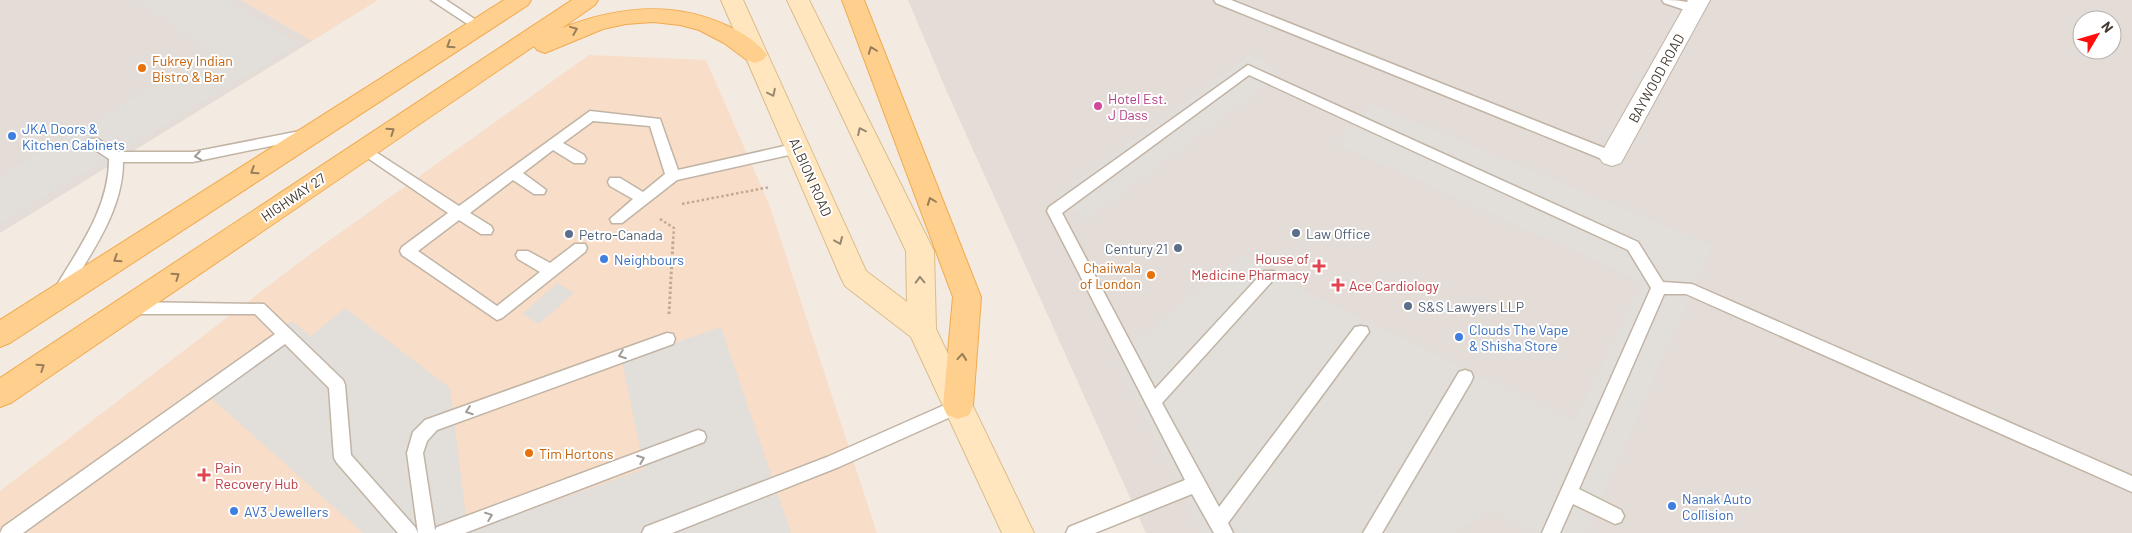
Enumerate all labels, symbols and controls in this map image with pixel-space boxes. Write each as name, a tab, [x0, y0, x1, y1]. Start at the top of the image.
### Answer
north arrow	[2072, 10, 2122, 60]
text: N	[2098, 18, 2117, 36]
one-way arrow	[569, 26, 578, 37]
street label: BAYWOOD ROAD	[1625, 31, 1687, 125]
one-way arrow	[446, 39, 455, 49]
one-way arrow	[868, 46, 878, 55]
place label: Fukrey Indian Bistro & Bar	[152, 52, 233, 85]
marker: Fukrey Indian Bistro & Bar	[136, 62, 148, 74]
one-way arrow	[766, 88, 776, 97]
place label: Hotel Est. J Dass	[1108, 90, 1167, 123]
marker: Hotel Est. J Dass	[1092, 100, 1104, 112]
place label: JKA Doors & Kitchen Cabinets	[22, 120, 125, 153]
one-way arrow	[857, 127, 867, 136]
one-way arrow	[386, 128, 395, 137]
marker: JKA Doors & Kitchen Cabinets	[6, 130, 18, 142]
street label: ALBION ROAD	[786, 135, 836, 219]
one-way arrow	[193, 150, 201, 161]
one-way arrow	[250, 165, 260, 174]
street label: HIGHWAY 27	[258, 169, 329, 225]
one-way arrow	[927, 198, 937, 206]
place label: Law Office	[1306, 225, 1370, 242]
place label: Petro-Canada	[579, 226, 663, 243]
marker: Law Office	[1290, 227, 1302, 239]
marker: Petro-Canada	[563, 228, 575, 240]
one-way arrow	[832, 236, 843, 245]
place label: Century 21	[1105, 240, 1168, 257]
marker: Century 21	[1172, 242, 1184, 254]
place label: House of Medicine Pharmacy	[1191, 250, 1310, 283]
place label: Neighbours	[614, 251, 684, 268]
one-way arrow	[114, 253, 123, 262]
marker: Neighbours	[598, 253, 610, 265]
place label: Chaiiwala of London	[1080, 259, 1141, 292]
marker: House of Medicine Pharmacy	[1313, 260, 1325, 272]
marker: Chaiiwala of London	[1145, 269, 1157, 281]
one-way arrow	[170, 273, 179, 282]
one-way arrow	[915, 276, 926, 284]
place label: Ace Cardiology	[1349, 277, 1440, 294]
marker: Ace Cardiology	[1331, 278, 1345, 292]
place label: S&S Lawyers LLP	[1418, 298, 1524, 315]
marker: S&S Lawyers LLP	[1402, 300, 1414, 312]
place label: Clouds The Vape & Shisha Store	[1469, 321, 1569, 354]
marker: Clouds The Vape & Shisha Store	[1453, 331, 1465, 343]
one-way arrow	[618, 349, 626, 359]
one-way arrow	[956, 353, 967, 361]
one-way arrow	[35, 363, 44, 373]
one-way arrow	[465, 405, 474, 415]
place label: Tim Hortons	[539, 445, 614, 462]
marker: Tim Hortons	[523, 447, 535, 459]
one-way arrow	[636, 455, 645, 465]
place label: Pain Recovery Hub	[215, 459, 299, 492]
marker: Pain Recovery Hub	[197, 468, 211, 482]
place label: Nanak Auto Collision	[1682, 490, 1752, 523]
marker: Nanak Auto Collision	[1666, 500, 1678, 512]
place label: AV3 Jewellers	[244, 503, 329, 520]
marker: AV3 Jewellers	[228, 505, 240, 517]
one-way arrow	[484, 512, 493, 522]

